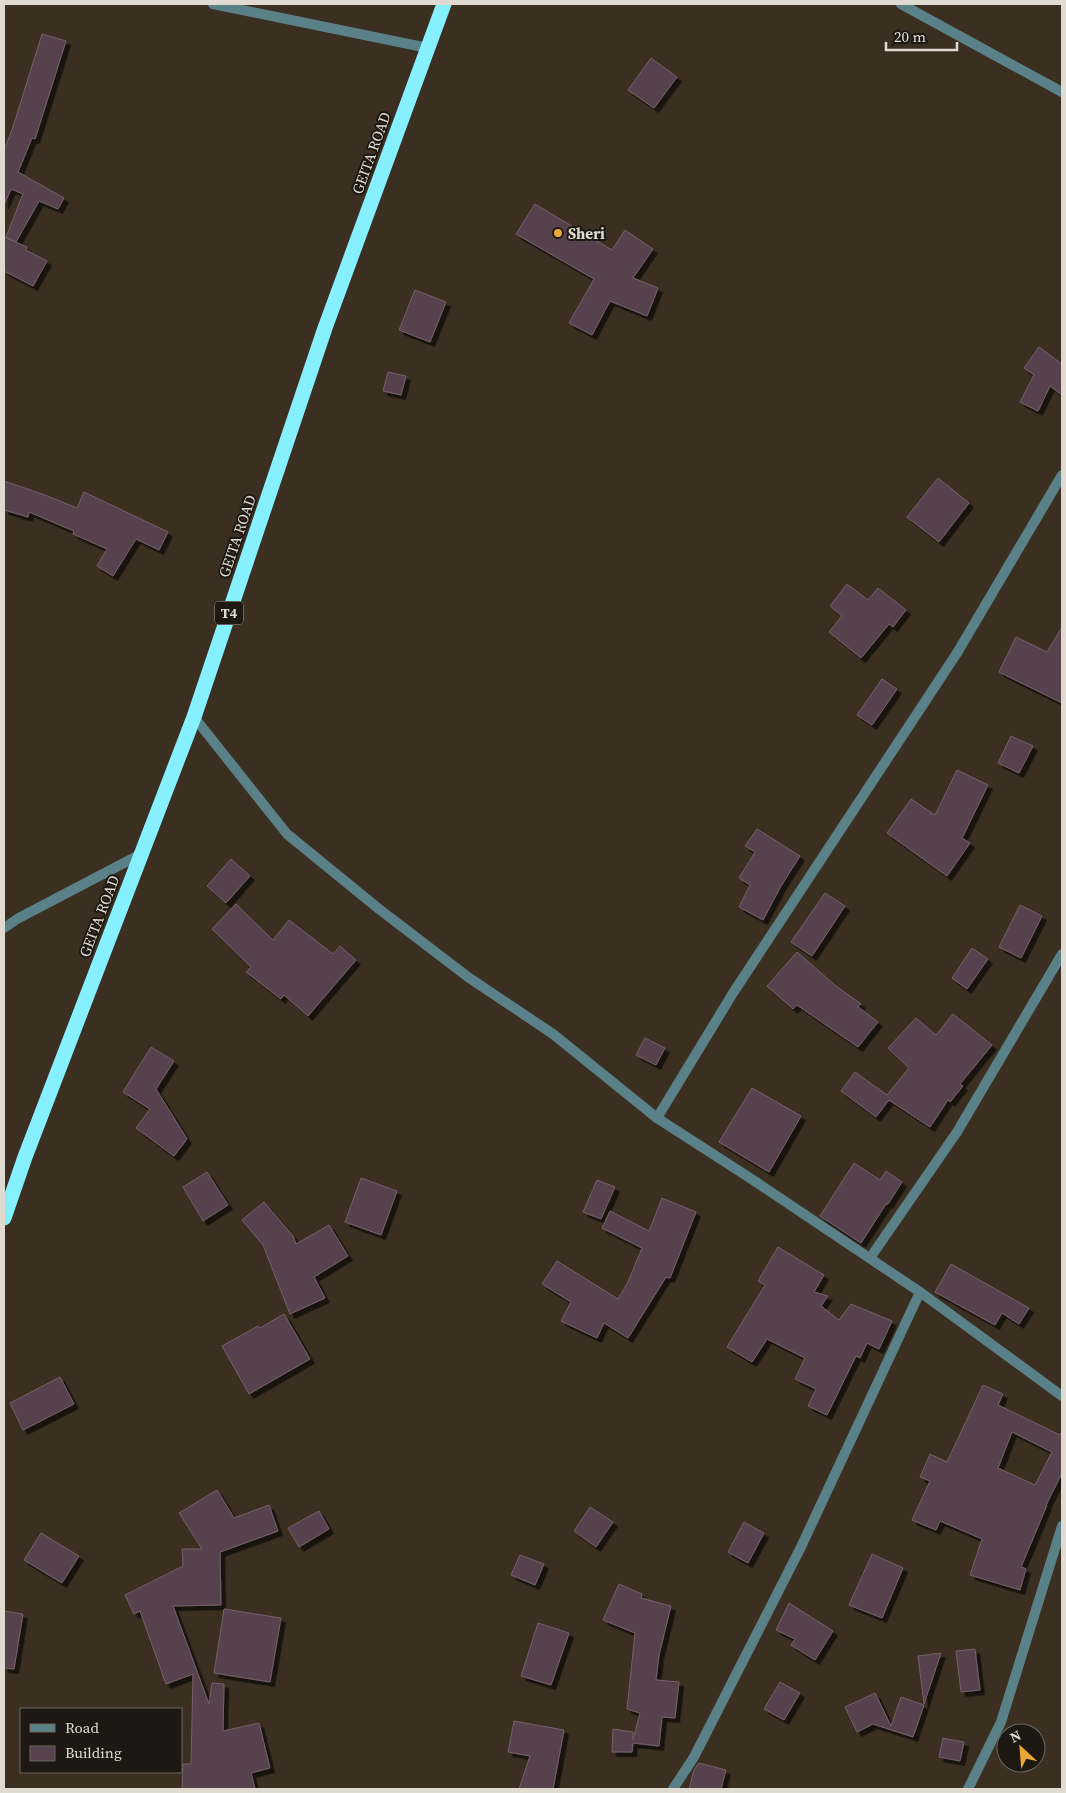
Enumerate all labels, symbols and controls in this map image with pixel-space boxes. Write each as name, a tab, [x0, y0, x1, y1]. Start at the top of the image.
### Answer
scale bar	[886, 20, 957, 52]
text: 20 m	[894, 26, 926, 47]
street label: GEITA ROAD	[346, 109, 396, 197]
place label: Sheri	[568, 223, 605, 244]
marker: Sheri	[552, 227, 564, 239]
street label: GEITA ROAD	[213, 492, 261, 580]
road number: T4	[215, 602, 243, 624]
street label: GEITA ROAD	[74, 872, 124, 960]
legend	[20, 1708, 182, 1773]
text: Road	[65, 1717, 99, 1738]
north arrow	[996, 1723, 1046, 1773]
text: N	[1006, 1725, 1024, 1748]
text: Building	[65, 1742, 122, 1763]

